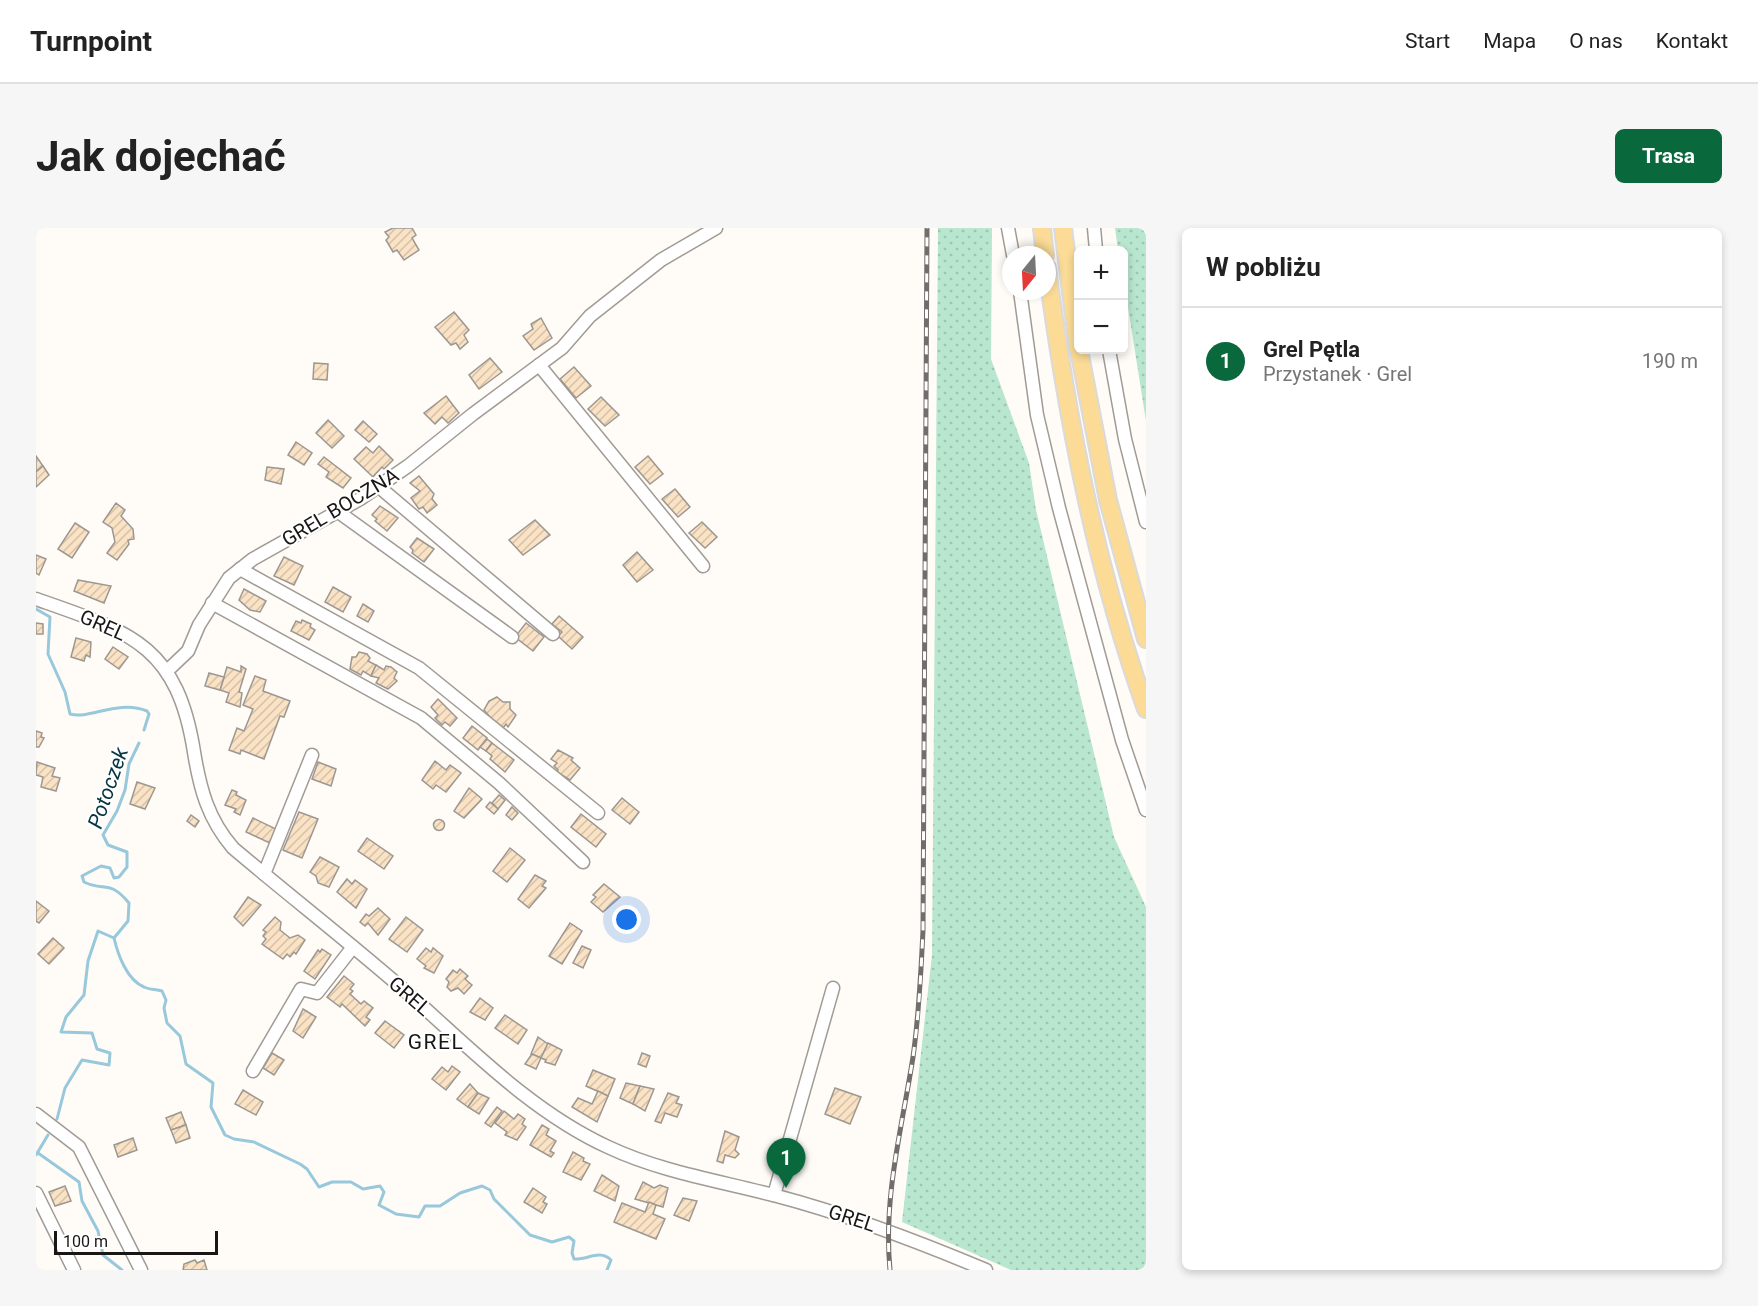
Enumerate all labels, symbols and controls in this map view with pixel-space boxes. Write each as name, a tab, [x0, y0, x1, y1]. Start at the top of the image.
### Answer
text: Turnpoint	[30, 25, 152, 58]
text: Start	[1405, 29, 1450, 53]
text: Mapa	[1483, 29, 1536, 53]
text: O nas	[1569, 29, 1623, 53]
text: Kontakt	[1656, 29, 1728, 53]
button: Trasa	[1615, 129, 1722, 183]
text: Jak dojechać	[36, 132, 286, 181]
north arrow	[1002, 246, 1056, 300]
map controls	[1074, 246, 1128, 354]
button: +	[1074, 246, 1128, 300]
text: W pobliżu	[1206, 252, 1321, 282]
button: −	[1074, 300, 1128, 354]
text: Grel Pętla	[1263, 337, 1360, 362]
text: 1	[1220, 349, 1231, 373]
text: 190 m	[1642, 349, 1698, 373]
text: Przystanek · Grel	[1263, 362, 1412, 386]
street label: GREL BOCZNA	[277, 463, 403, 551]
street label: GREL	[76, 604, 130, 646]
water label: Potoczek	[83, 744, 133, 832]
your location	[612, 905, 641, 934]
street label: GREL	[384, 971, 436, 1021]
district label: GREL	[408, 1030, 464, 1054]
pin: 1	[766, 1138, 806, 1188]
street label: GREL	[825, 1199, 879, 1237]
scale bar	[54, 1228, 218, 1256]
text: 100 m	[63, 1232, 108, 1251]

